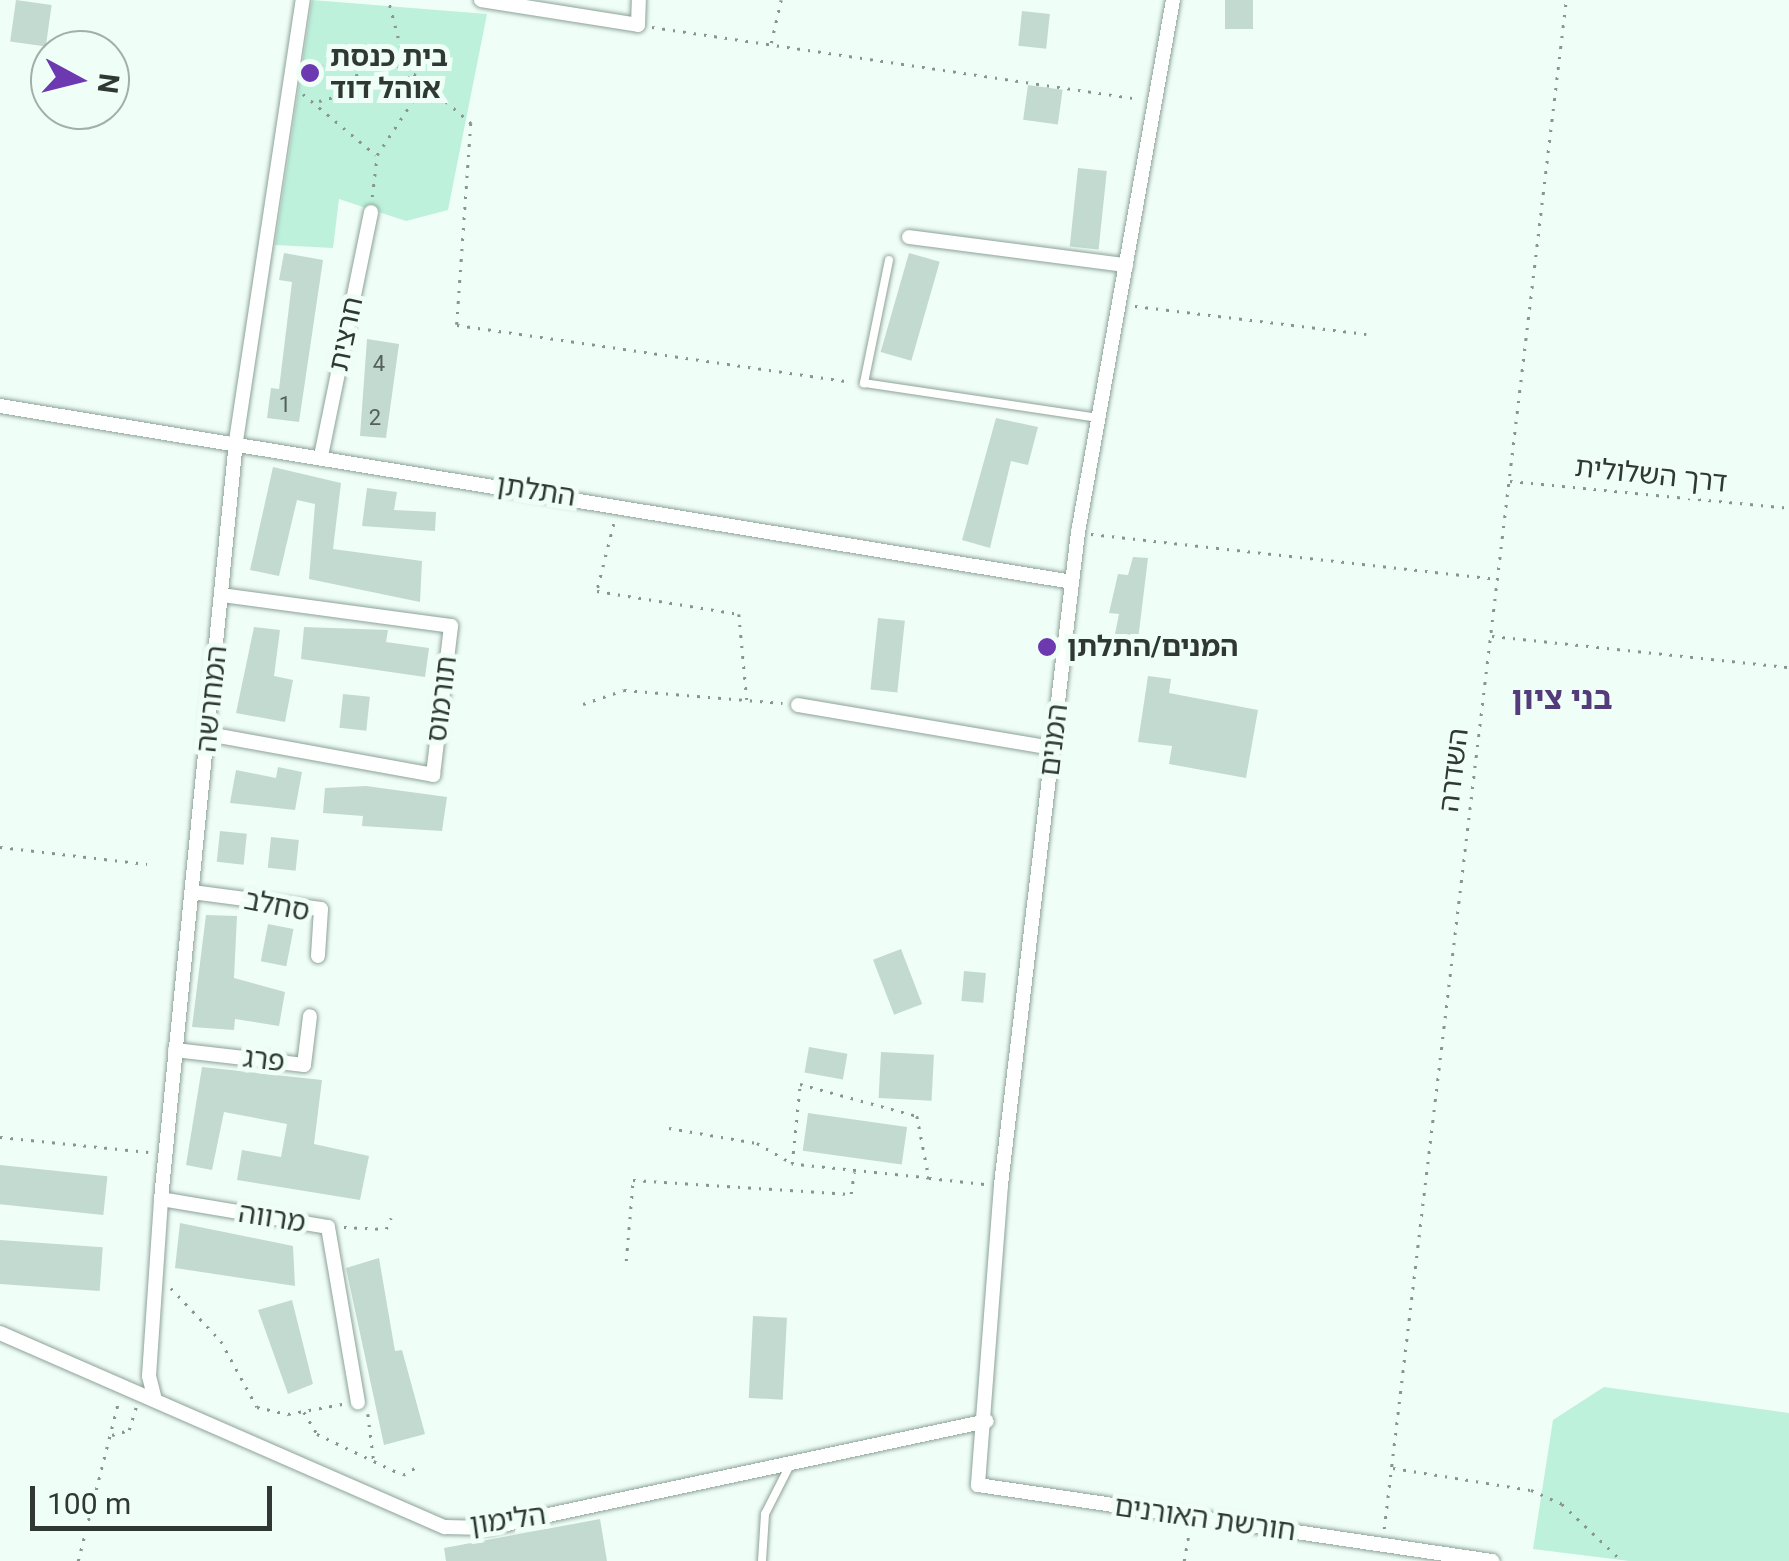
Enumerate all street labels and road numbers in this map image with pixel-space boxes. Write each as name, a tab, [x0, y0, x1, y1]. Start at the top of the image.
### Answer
street label: חרצית	[322, 294, 370, 374]
street label: דרך השלולית	[1573, 450, 1729, 500]
street label: התלתן	[494, 468, 578, 514]
street label: המחרשה	[190, 644, 234, 754]
street label: תורמוס	[420, 654, 464, 744]
street label: המנים	[1033, 702, 1075, 778]
street label: השדרה	[1432, 726, 1476, 814]
street label: סחלב	[241, 883, 313, 929]
street label: פרג	[241, 1041, 287, 1079]
street label: מרווה	[236, 1196, 308, 1240]
street label: חורשת האורנים	[1112, 1490, 1298, 1548]
street label: הלימון	[468, 1498, 548, 1542]

